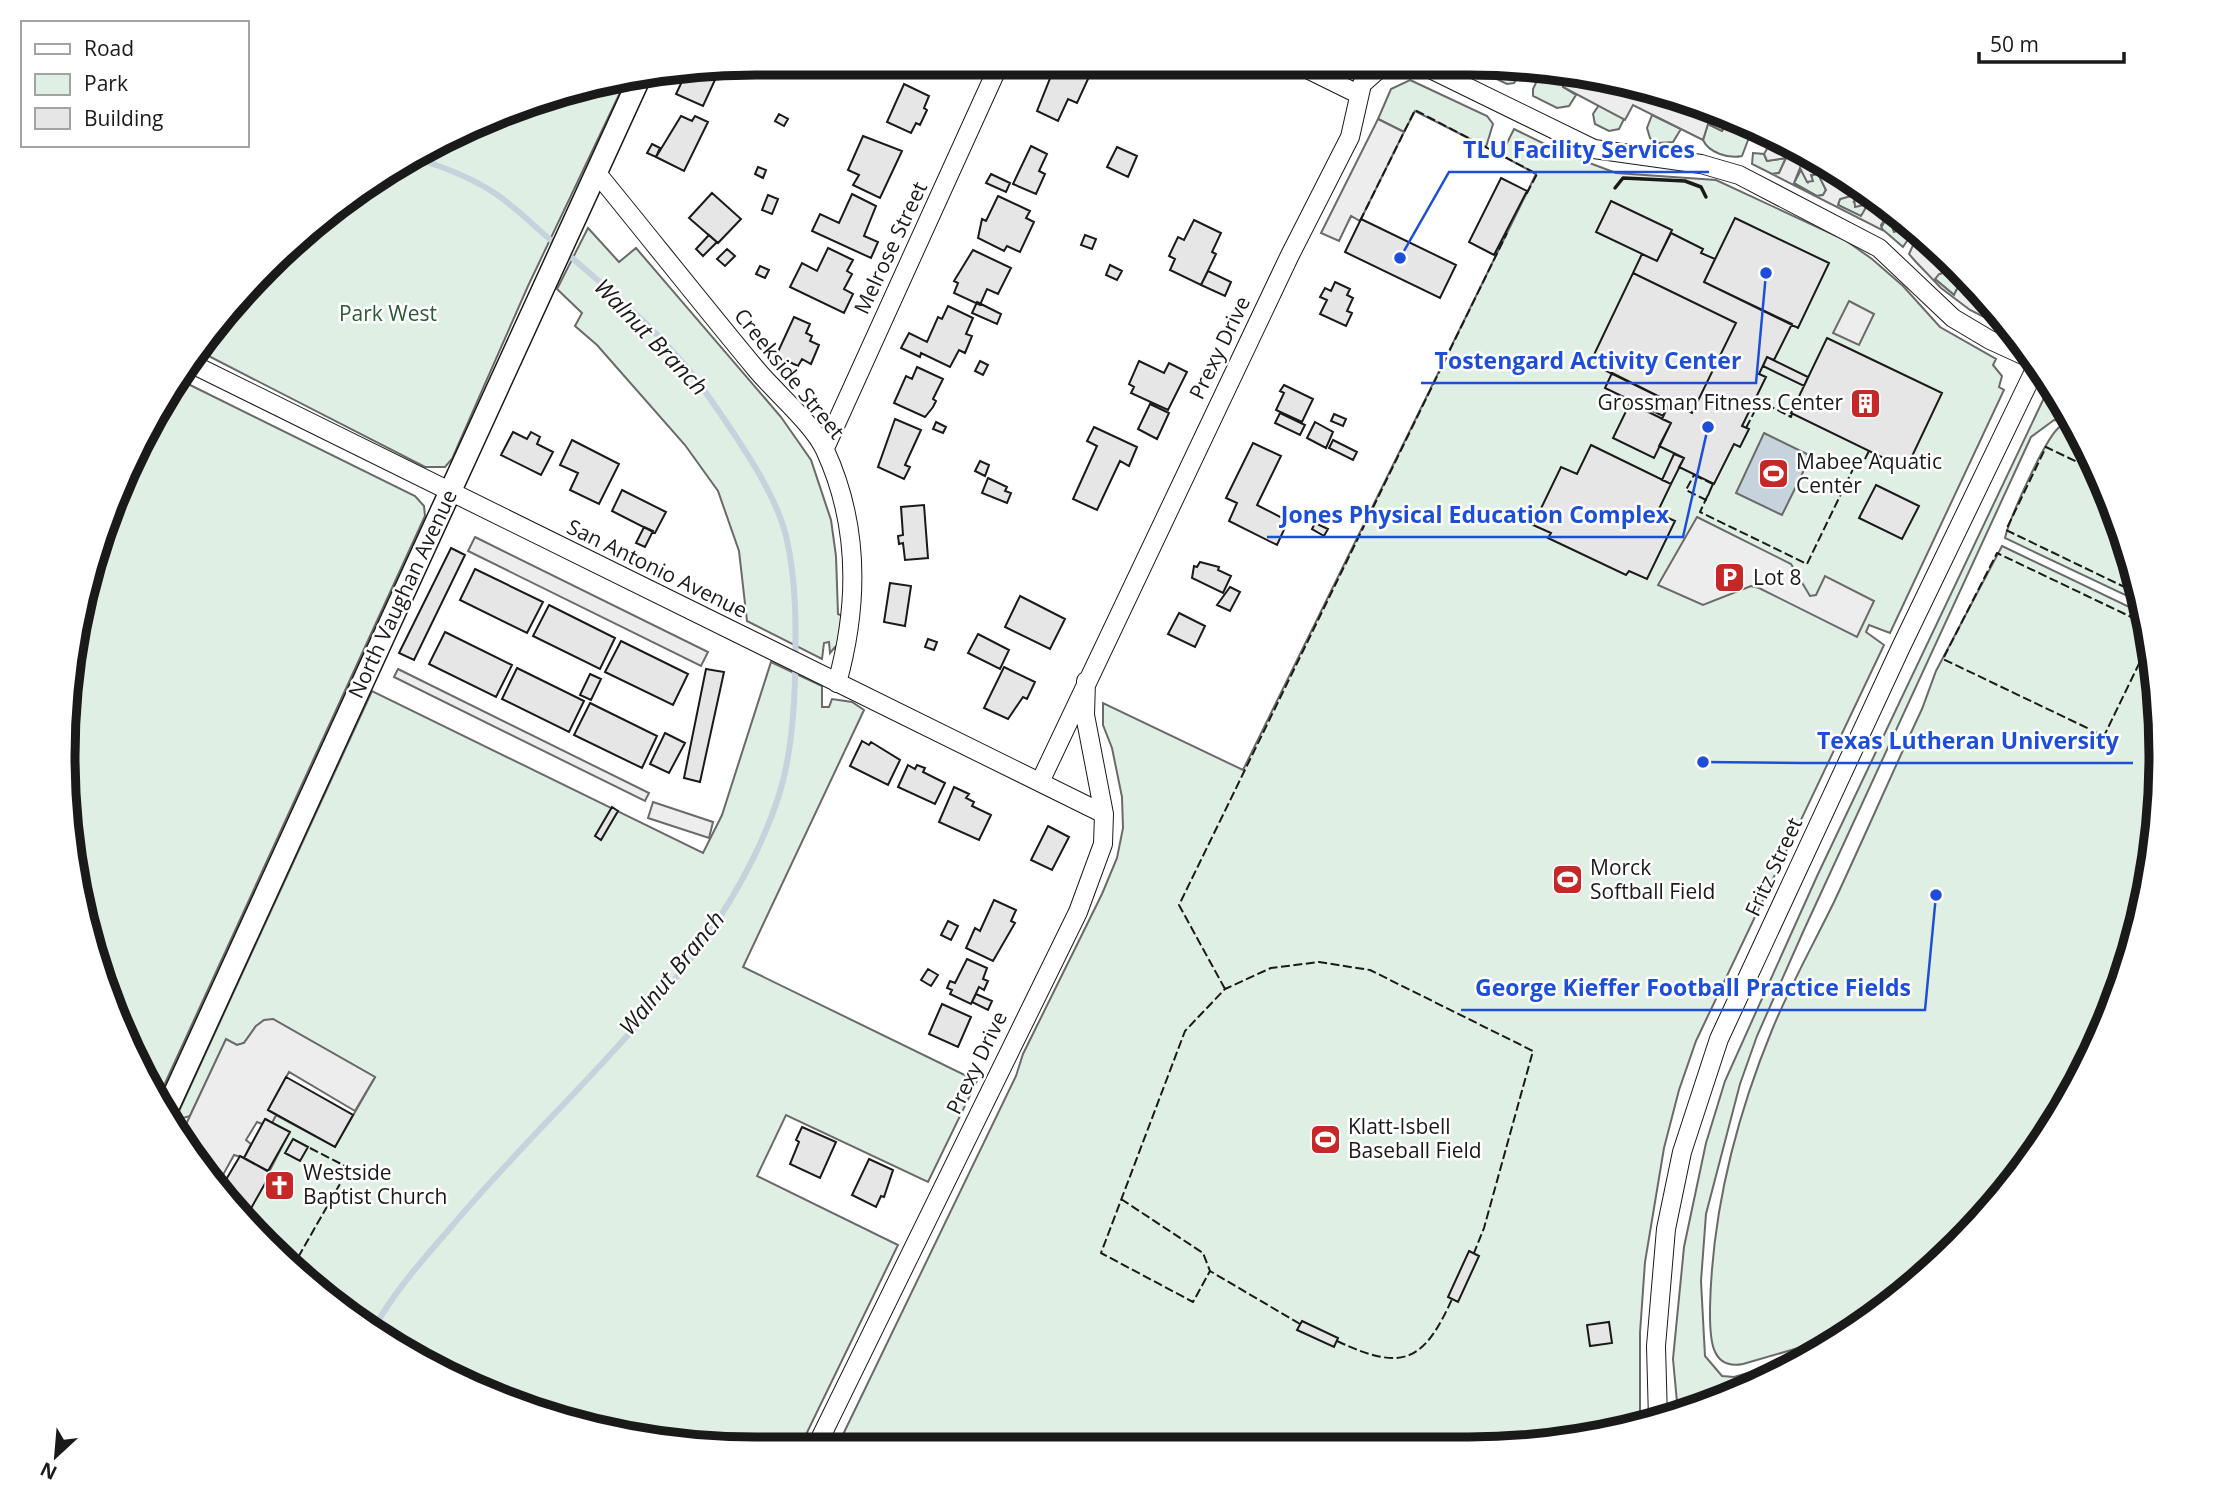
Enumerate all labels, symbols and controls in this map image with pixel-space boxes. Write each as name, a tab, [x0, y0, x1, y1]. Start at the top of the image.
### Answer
legend	[21, 21, 248, 147]
scale bar	[1979, 21, 2124, 65]
text: 50 m	[1990, 30, 2039, 58]
text: Road	[84, 34, 134, 62]
text: Park	[84, 69, 128, 97]
text: Building	[84, 104, 163, 132]
callout: TLU Facility Services	[1449, 128, 1709, 172]
text: TLU Facility Services	[1463, 133, 1695, 165]
street label: Melrose Street	[847, 177, 933, 318]
water label: Walnut Branch	[588, 271, 716, 402]
street label: Prexy Drive	[1182, 291, 1256, 404]
park label: Park West	[339, 299, 437, 327]
street label: Creekside Street	[728, 302, 851, 445]
callout: Tostengard Activity Center	[1421, 339, 1756, 383]
text: Tostengard Activity Center	[1435, 344, 1741, 376]
building icon: Grossman Fitness Center	[1849, 386, 1883, 420]
place label: Grossman Fitness Center	[1598, 388, 1843, 416]
place label: Mabee Aquatic Center	[1796, 447, 1942, 499]
sports icon: Mabee Aquatic Center	[1756, 457, 1790, 491]
street label: North Vaughan Avenue	[341, 485, 463, 703]
callout: Jones Physical Education Complex	[1267, 493, 1683, 537]
text: Jones Physical Education Complex	[1279, 498, 1670, 530]
street label: San Antonio Avenue	[563, 512, 752, 624]
parking icon: Lot 8	[1713, 561, 1747, 595]
place label: Lot 8	[1753, 563, 1802, 591]
callout: Texas Lutheran University	[1803, 719, 2133, 763]
text: Texas Lutheran University	[1817, 724, 2120, 756]
street label: Fritz Street	[1738, 813, 1808, 921]
place label: Morck Softball Field	[1590, 853, 1715, 905]
sports icon: Morck Softball Field	[1550, 863, 1584, 897]
water label: Walnut Branch	[611, 904, 731, 1041]
callout: George Kieffer Football Practice Fields	[1461, 966, 1925, 1010]
text: George Kieffer Football Practice Fields	[1475, 971, 1911, 1003]
street label: Prexy Drive	[939, 1006, 1013, 1119]
place label: Klatt-Isbell Baseball Field	[1348, 1112, 1482, 1164]
sports icon: Klatt-Isbell Baseball Field	[1308, 1122, 1342, 1156]
place label: Westside Baptist Church	[303, 1158, 447, 1210]
church icon: Westside Baptist Church	[263, 1168, 297, 1202]
north arrow	[21, 1421, 91, 1491]
text: N	[36, 1456, 61, 1486]

